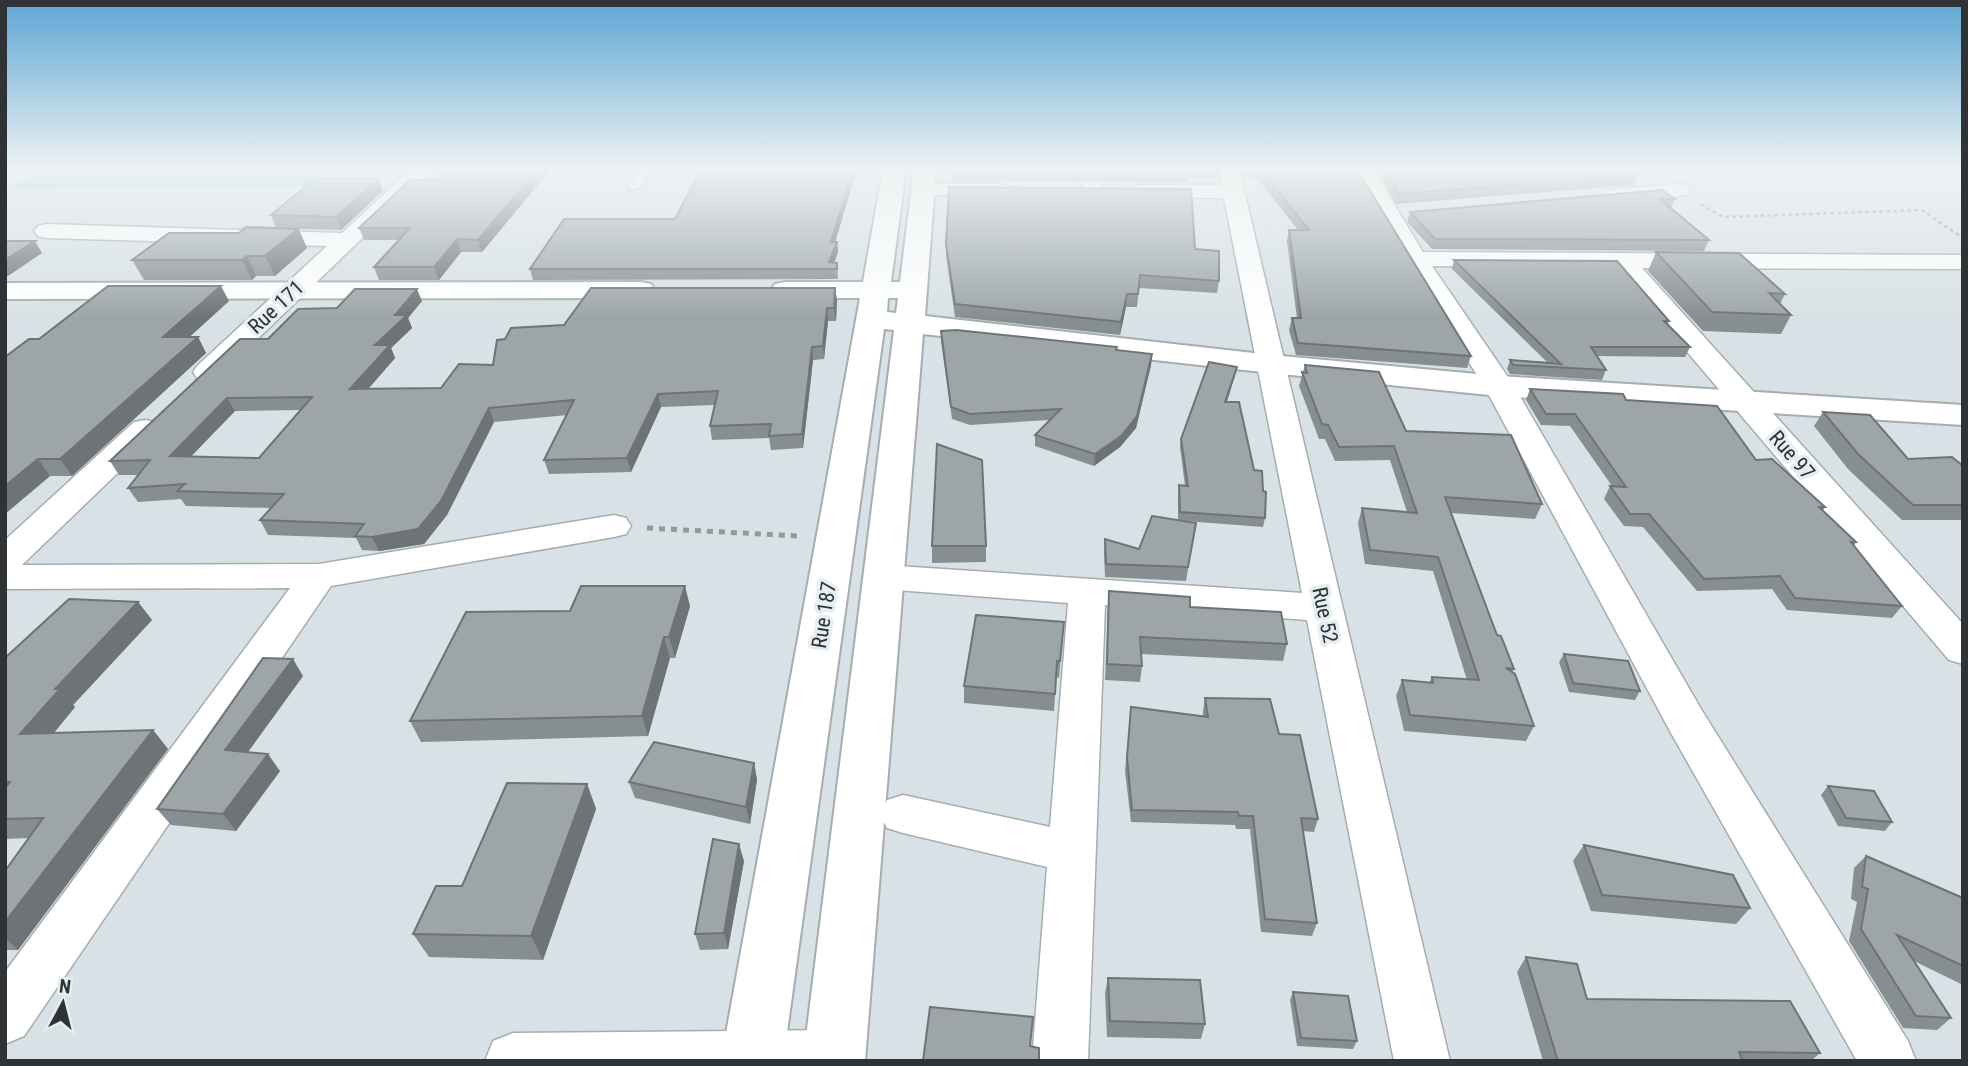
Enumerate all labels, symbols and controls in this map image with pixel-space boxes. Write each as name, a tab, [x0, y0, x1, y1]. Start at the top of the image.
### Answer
street label: Rue 171	[243, 275, 309, 339]
street label: Rue 97	[1764, 426, 1820, 484]
street label: Rue 187	[807, 580, 841, 650]
street label: Rue 52	[1307, 585, 1343, 645]
north arrow	[28, 968, 98, 1038]
text: N	[58, 974, 72, 999]

